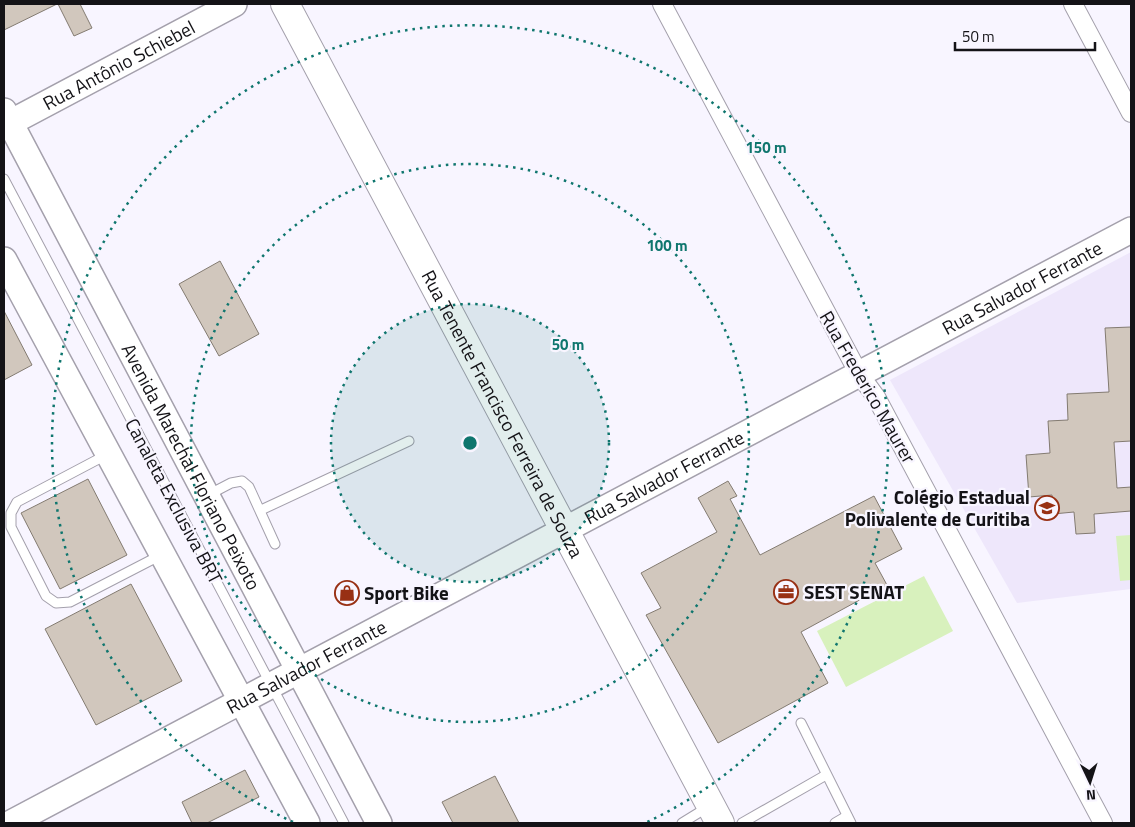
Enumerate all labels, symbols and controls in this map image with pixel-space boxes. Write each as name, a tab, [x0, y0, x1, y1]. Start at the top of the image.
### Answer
street label: Rua Antônio Schiebel	[37, 12, 200, 117]
scale bar	[955, 20, 1095, 52]
text: 50 m	[962, 25, 995, 48]
text: 150 m	[745, 136, 787, 159]
street label: Rua Salvador Ferrante	[937, 233, 1107, 342]
text: 100 m	[646, 234, 688, 257]
street label: Rua Tenente Francisco Ferreira de Souza	[415, 264, 592, 563]
street label: Rua Frederico Maurer	[813, 305, 924, 469]
text: 50 m	[552, 333, 584, 356]
street label: Avenida Marechal Floriano Peixoto	[115, 338, 269, 595]
street label: Canaleta Exclusiva BRT	[118, 413, 231, 589]
street label: Rua Salvador Ferrante	[579, 422, 749, 531]
centre of rings	[461, 434, 479, 452]
place label: Colégio Estadual Polivalente de Curitiba	[845, 482, 1030, 533]
school or university icon: Colégio Estadual Polivalente de Curitiba	[1034, 495, 1060, 521]
place label: SEST SENAT	[804, 577, 904, 606]
place label: Sport Bike	[364, 578, 449, 607]
office icon: SEST SENAT	[773, 579, 799, 605]
shop icon: Sport Bike	[334, 580, 360, 606]
street label: Rua Salvador Ferrante	[221, 612, 391, 721]
north arrow	[1065, 757, 1115, 807]
text: N	[1085, 785, 1097, 806]

